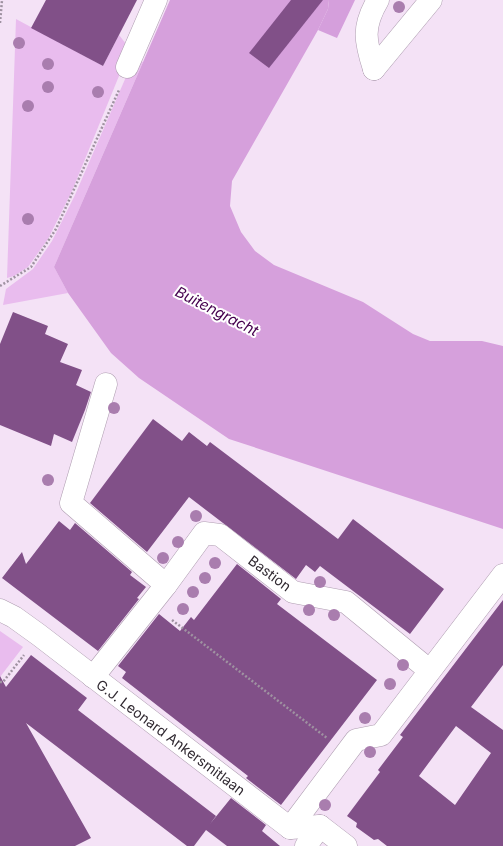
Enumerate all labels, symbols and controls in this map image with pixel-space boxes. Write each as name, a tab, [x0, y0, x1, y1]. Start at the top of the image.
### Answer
water label: Buitengracht	[172, 282, 263, 341]
street label: Bastion	[245, 551, 295, 595]
street label: G.J. Leonard Ankersmitlaan	[93, 675, 249, 799]

